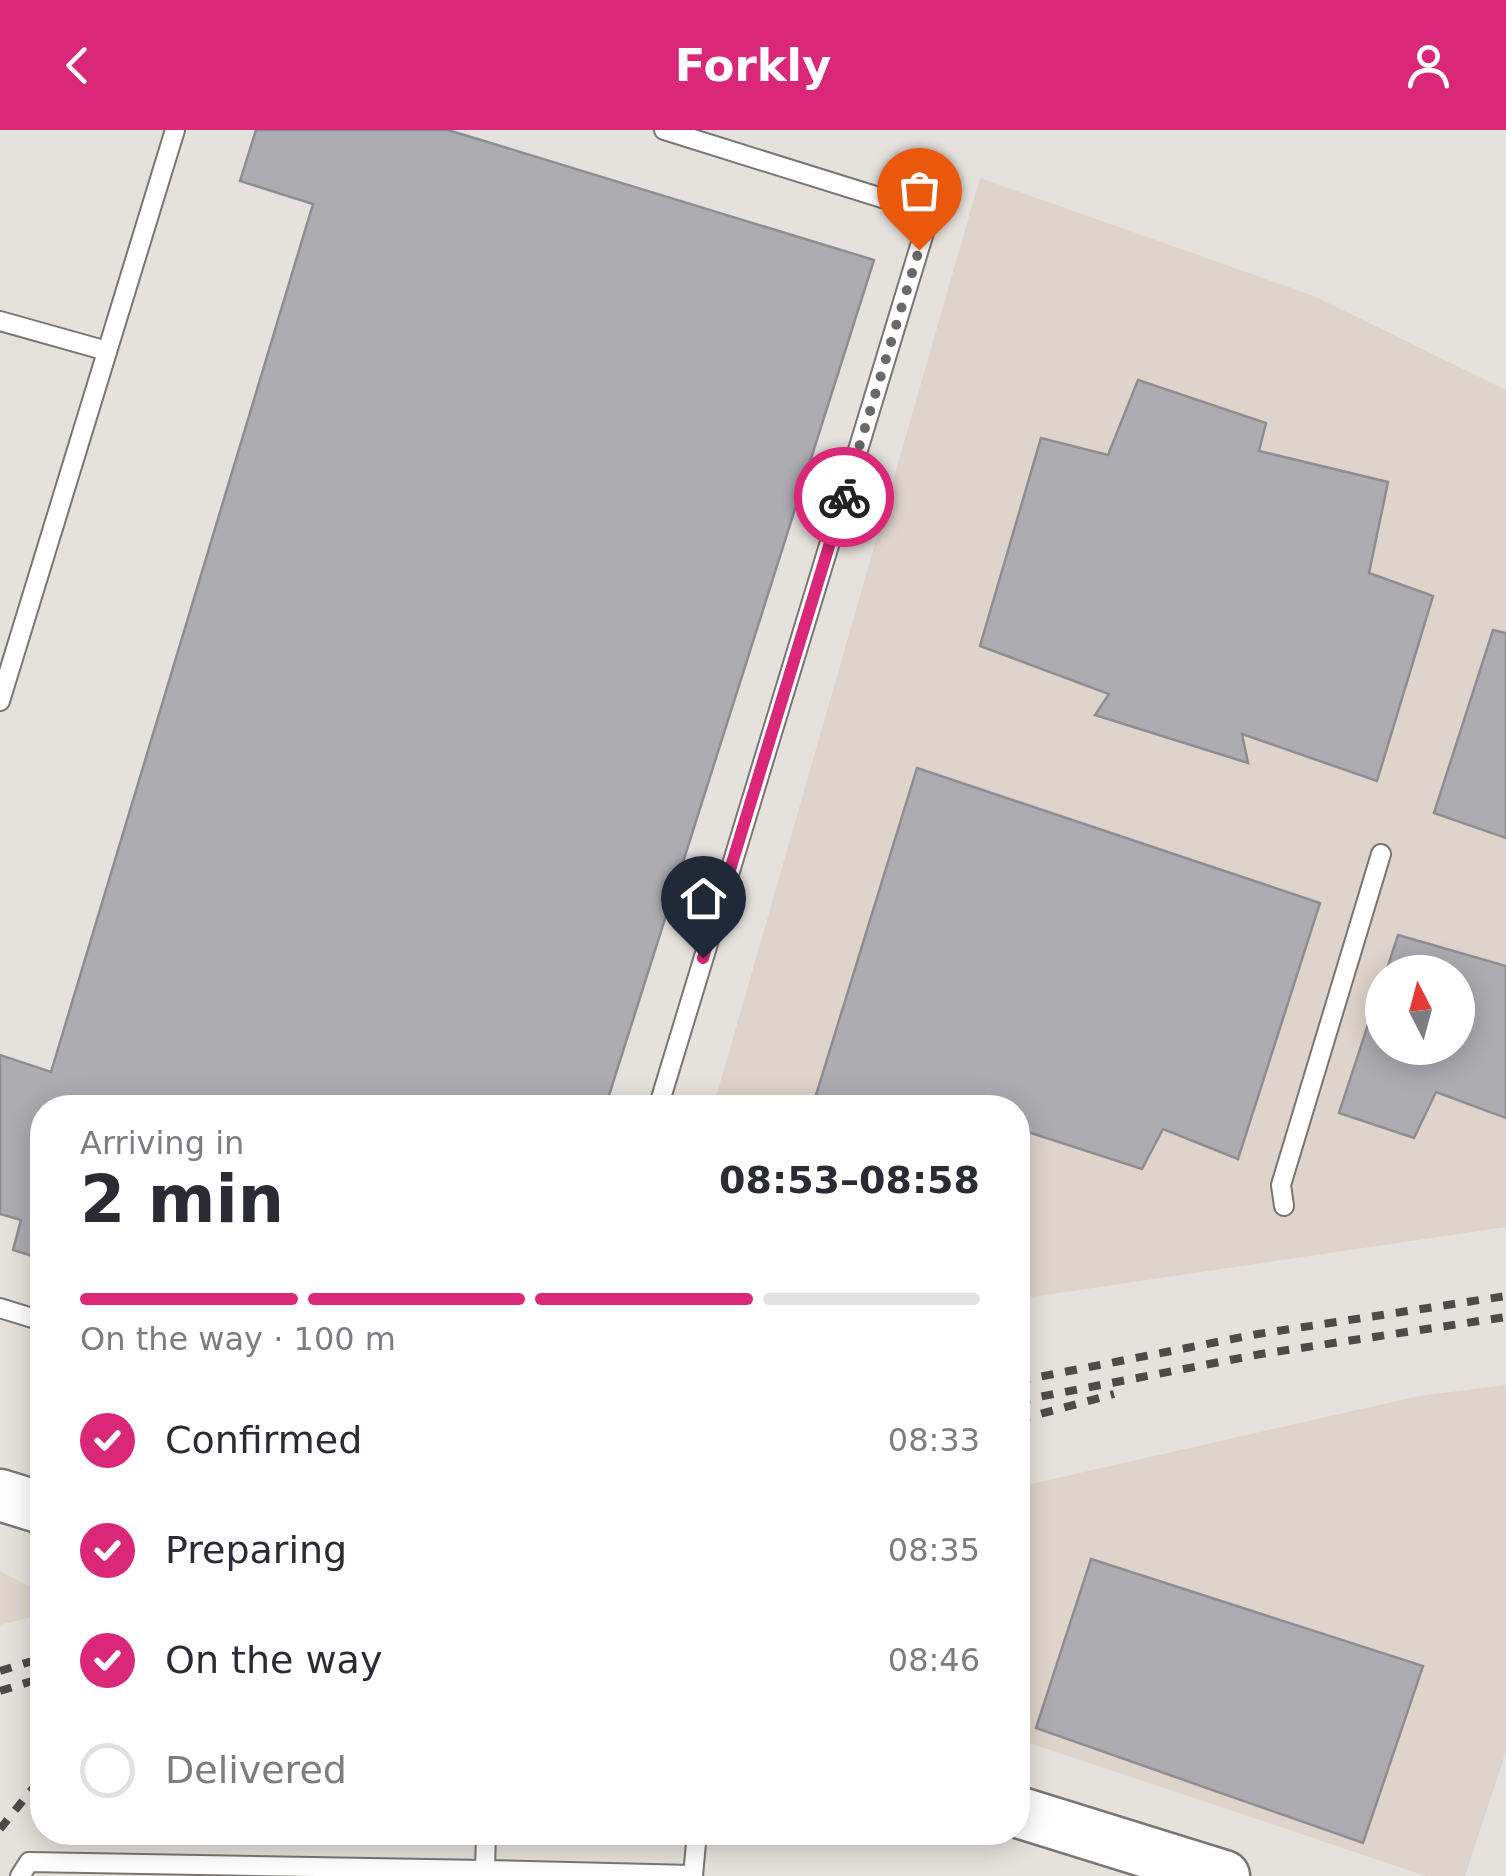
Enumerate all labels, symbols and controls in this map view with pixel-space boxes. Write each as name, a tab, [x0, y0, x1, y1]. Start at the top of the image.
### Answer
icon: back	[50, 38, 105, 93]
icon: person	[1401, 38, 1456, 93]
text: Forkly	[675, 39, 831, 92]
pin	[877, 148, 962, 251]
icon: bag	[892, 163, 947, 218]
courier	[794, 447, 894, 547]
icon: bike	[817, 470, 872, 525]
pin	[661, 856, 746, 959]
icon: home	[676, 871, 731, 926]
north arrow	[1365, 955, 1475, 1065]
map controls	[1365, 955, 1475, 1065]
text: Arriving in	[80, 1124, 244, 1162]
text: 08:53–08:58	[719, 1158, 980, 1202]
text: 2 min	[80, 1162, 284, 1237]
text: On the way · 100 m	[80, 1320, 396, 1358]
icon: check	[80, 1413, 135, 1468]
text: Confirmed	[165, 1418, 362, 1462]
text: 08:33	[888, 1421, 980, 1459]
icon: check	[80, 1523, 135, 1578]
text: Preparing	[165, 1528, 347, 1572]
text: 08:35	[888, 1531, 980, 1569]
icon: check	[80, 1633, 135, 1688]
text: On the way	[165, 1638, 382, 1682]
text: 08:46	[888, 1641, 980, 1679]
text: Delivered	[165, 1748, 347, 1792]

